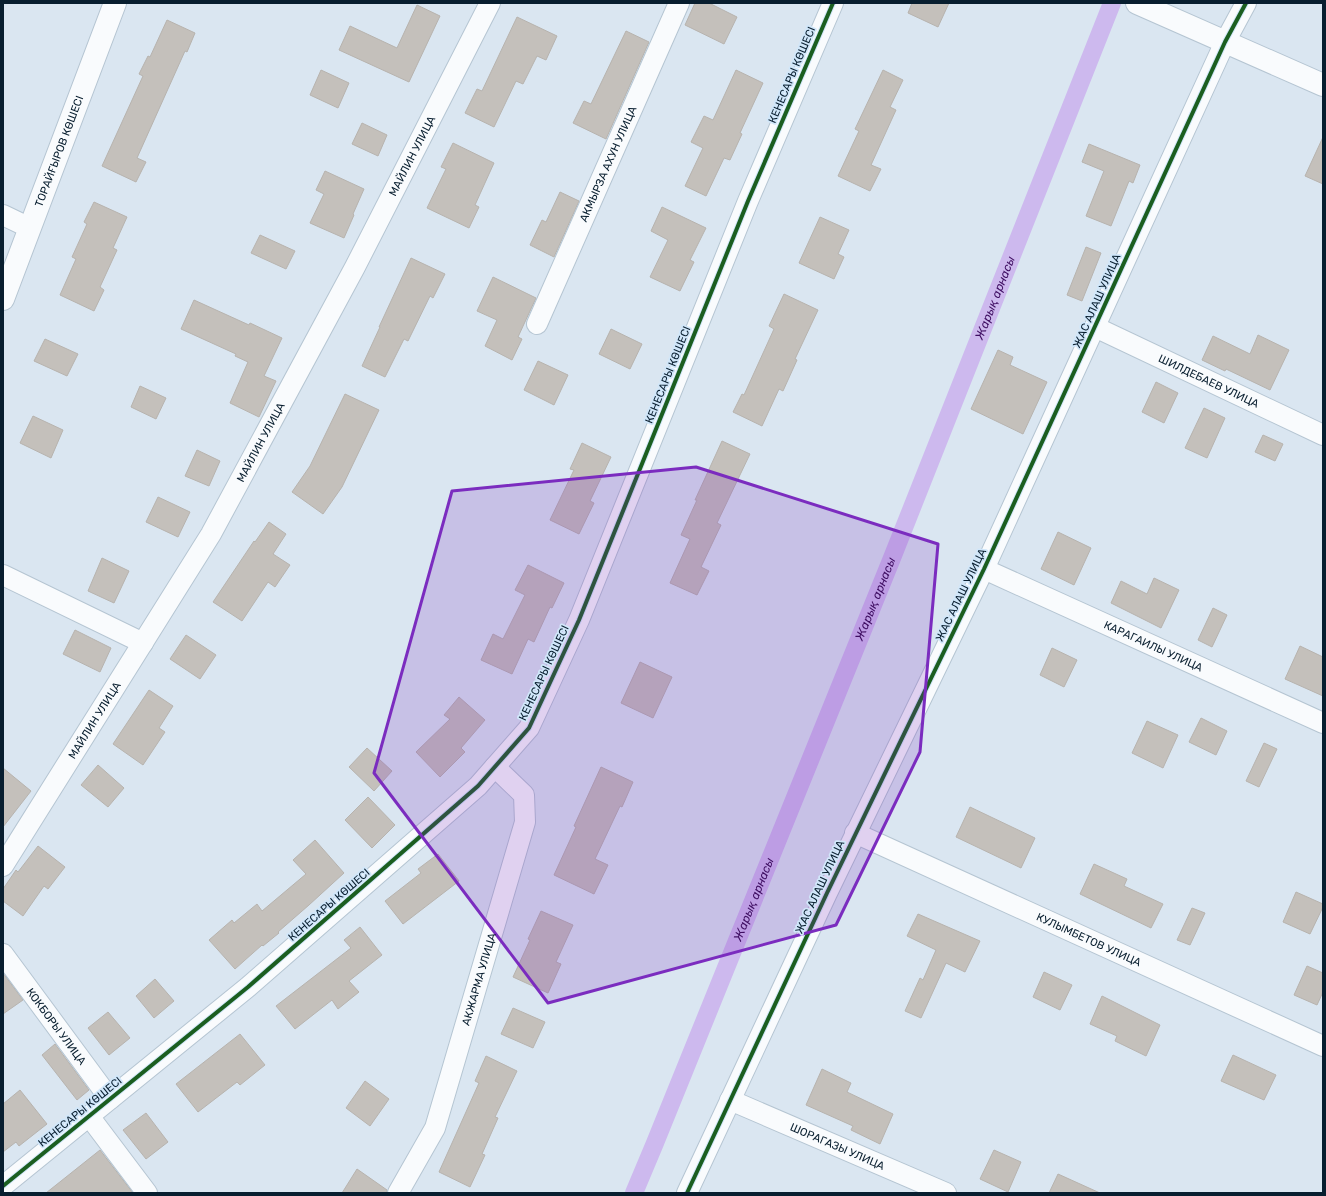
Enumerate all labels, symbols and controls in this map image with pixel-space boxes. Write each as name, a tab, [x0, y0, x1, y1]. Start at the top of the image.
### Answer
street label: КЕНЕСАРЫ КӨШЕСІ	[766, 25, 818, 125]
street label: ТОРАЙҒЫРОВ КӨШЕСІ	[32, 94, 86, 209]
street label: АКМЫРЗА АХУН УЛИЦА	[577, 104, 639, 224]
street label: МАЙЛИН УЛИЦА	[386, 113, 438, 198]
street label: ЖАС АЛАШ УЛИЦА	[1070, 251, 1124, 350]
water label: Жарық арнасы	[972, 254, 1018, 342]
street label: КЕНЕСАРЫ КӨШЕСІ	[643, 325, 693, 425]
street label: ШИЛДЕБАЕВ УЛИЦА	[1157, 352, 1262, 411]
street label: МАЙЛИН УЛИЦА	[234, 400, 287, 484]
street label: ЖАС АЛАШ УЛИЦА	[933, 546, 989, 643]
water label: Жарық арнасы	[852, 555, 899, 643]
street label: КАРАГАИЛЫ УЛИЦА	[1102, 618, 1205, 674]
street label: КЕНЕСАРЫ КӨШЕСІ	[516, 623, 572, 723]
street label: МАЙЛИН УЛИЦА	[65, 679, 124, 761]
street label: ЖАС АЛАШ УЛИЦА	[793, 838, 848, 936]
water label: Жарық арнасы	[730, 855, 777, 943]
street label: КЕНЕСАРЫ КӨШЕСІ	[286, 866, 372, 944]
street label: КУЛЫМБЕТОВ УЛИЦА	[1034, 910, 1144, 969]
street label: АКЖАРМА УЛИЦА	[459, 931, 499, 1027]
street label: КОКБОРЫ УЛИЦА	[24, 986, 89, 1068]
street label: КЕНЕСАРЫ КӨШЕСІ	[36, 1074, 124, 1150]
street label: ШОРАГАЗЫ УЛИЦА	[788, 1120, 887, 1173]

